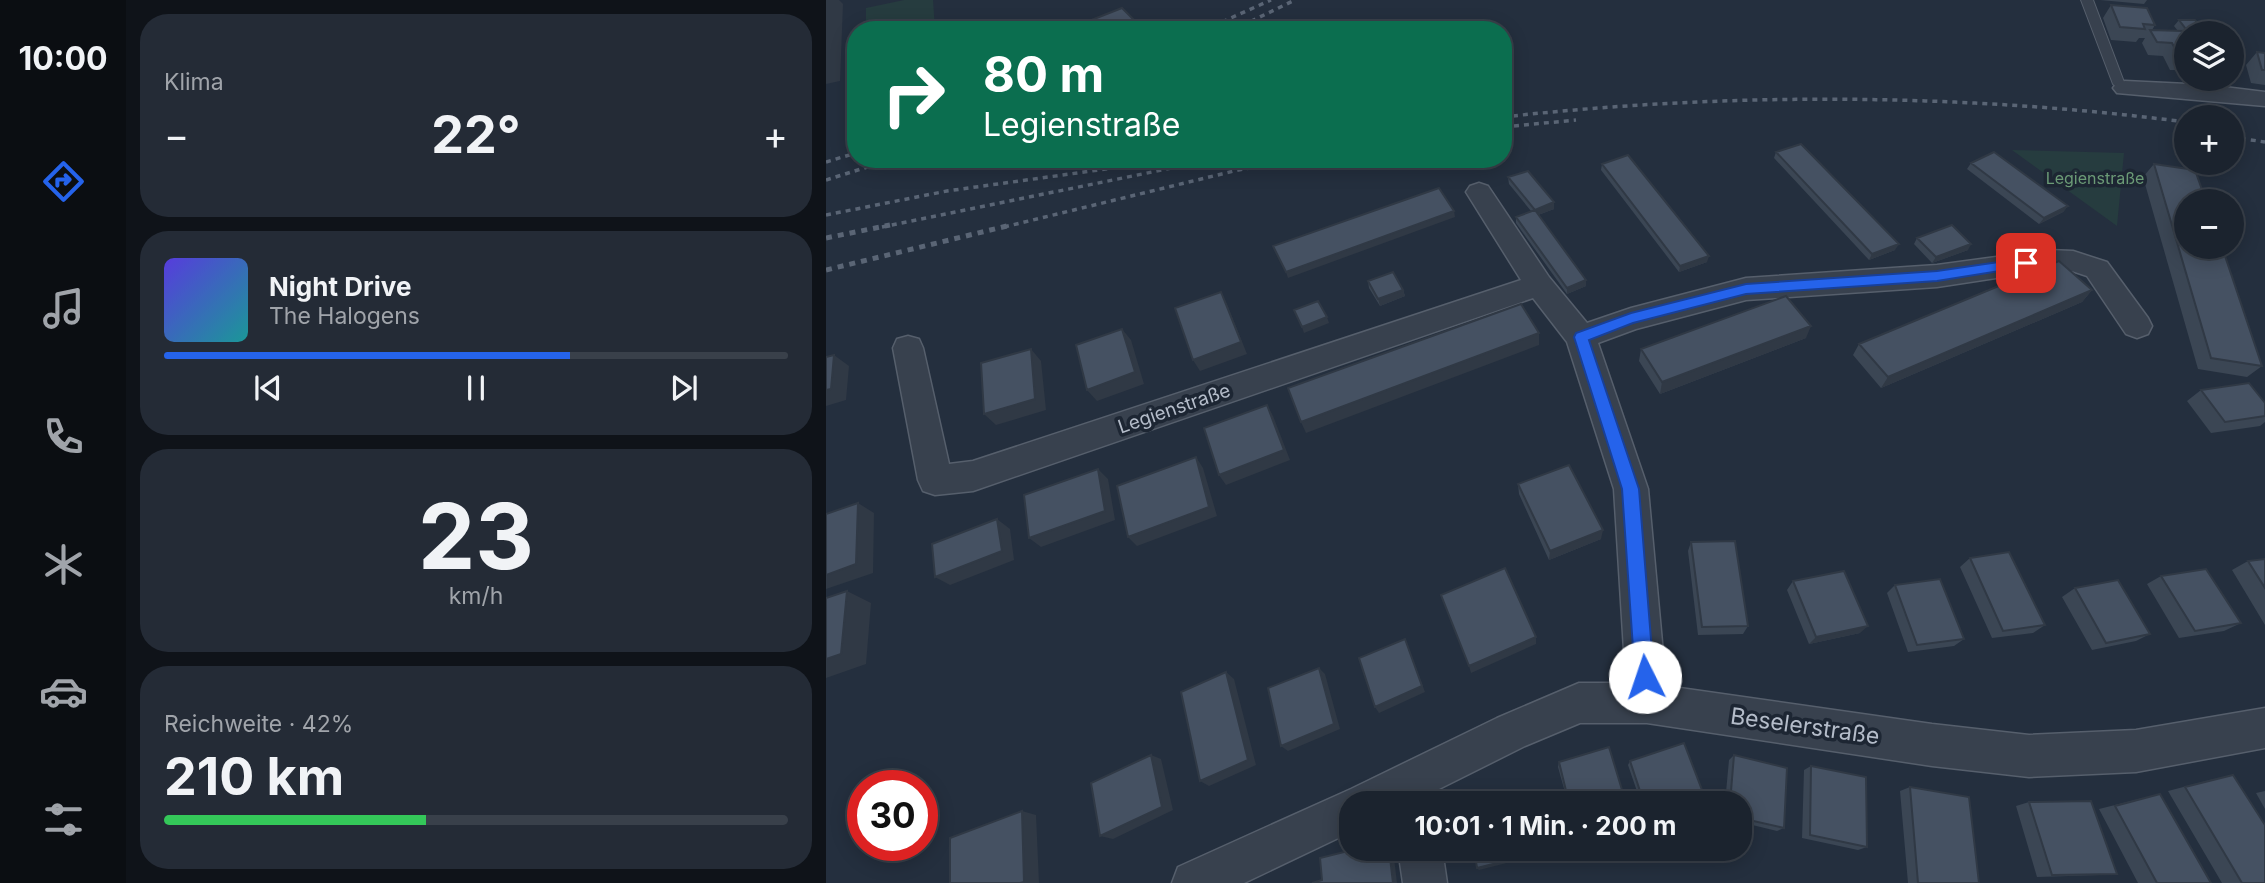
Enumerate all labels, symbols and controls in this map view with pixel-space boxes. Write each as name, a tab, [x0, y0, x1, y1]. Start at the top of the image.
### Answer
map controls	[2174, 21, 2244, 259]
button: layers	[2174, 21, 2244, 91]
text: 10:00	[18, 39, 108, 78]
text: 80 m	[983, 45, 1104, 104]
icon: right	[868, 49, 959, 140]
text: Klima	[164, 68, 224, 96]
text: 22°	[431, 103, 521, 166]
text: Legienstraße	[983, 105, 1180, 144]
button: +	[2174, 105, 2244, 175]
text: −	[164, 112, 189, 158]
text: +	[763, 112, 788, 158]
icon: directions	[39, 157, 88, 206]
park label: Legienstraße	[2046, 168, 2144, 188]
button: −	[2174, 189, 2244, 259]
pin	[1996, 233, 2056, 293]
icon: arrive	[2007, 244, 2045, 282]
text: Night Drive	[269, 271, 411, 302]
icon: music	[39, 284, 88, 333]
text: The Halogens	[269, 302, 420, 330]
icon: previous	[249, 369, 287, 407]
icon: pause	[457, 369, 495, 407]
icon: next	[665, 369, 703, 407]
street label: Legienstraße	[1115, 379, 1233, 438]
icon: phone	[39, 412, 88, 461]
text: 23	[418, 481, 534, 591]
icon: climate	[39, 540, 88, 589]
text: km/h	[449, 582, 503, 610]
position arrow	[1608, 640, 1682, 714]
icon: car	[39, 667, 88, 716]
street label: Beselerstraße	[1729, 702, 1881, 750]
text: Reichweite · 42%	[164, 710, 353, 738]
text: 210 km	[164, 745, 344, 808]
speed limit sign: 30	[847, 770, 938, 861]
icon: filters	[39, 795, 88, 844]
text: 10:01 · 1 Min. · 200 m	[1414, 810, 1677, 841]

